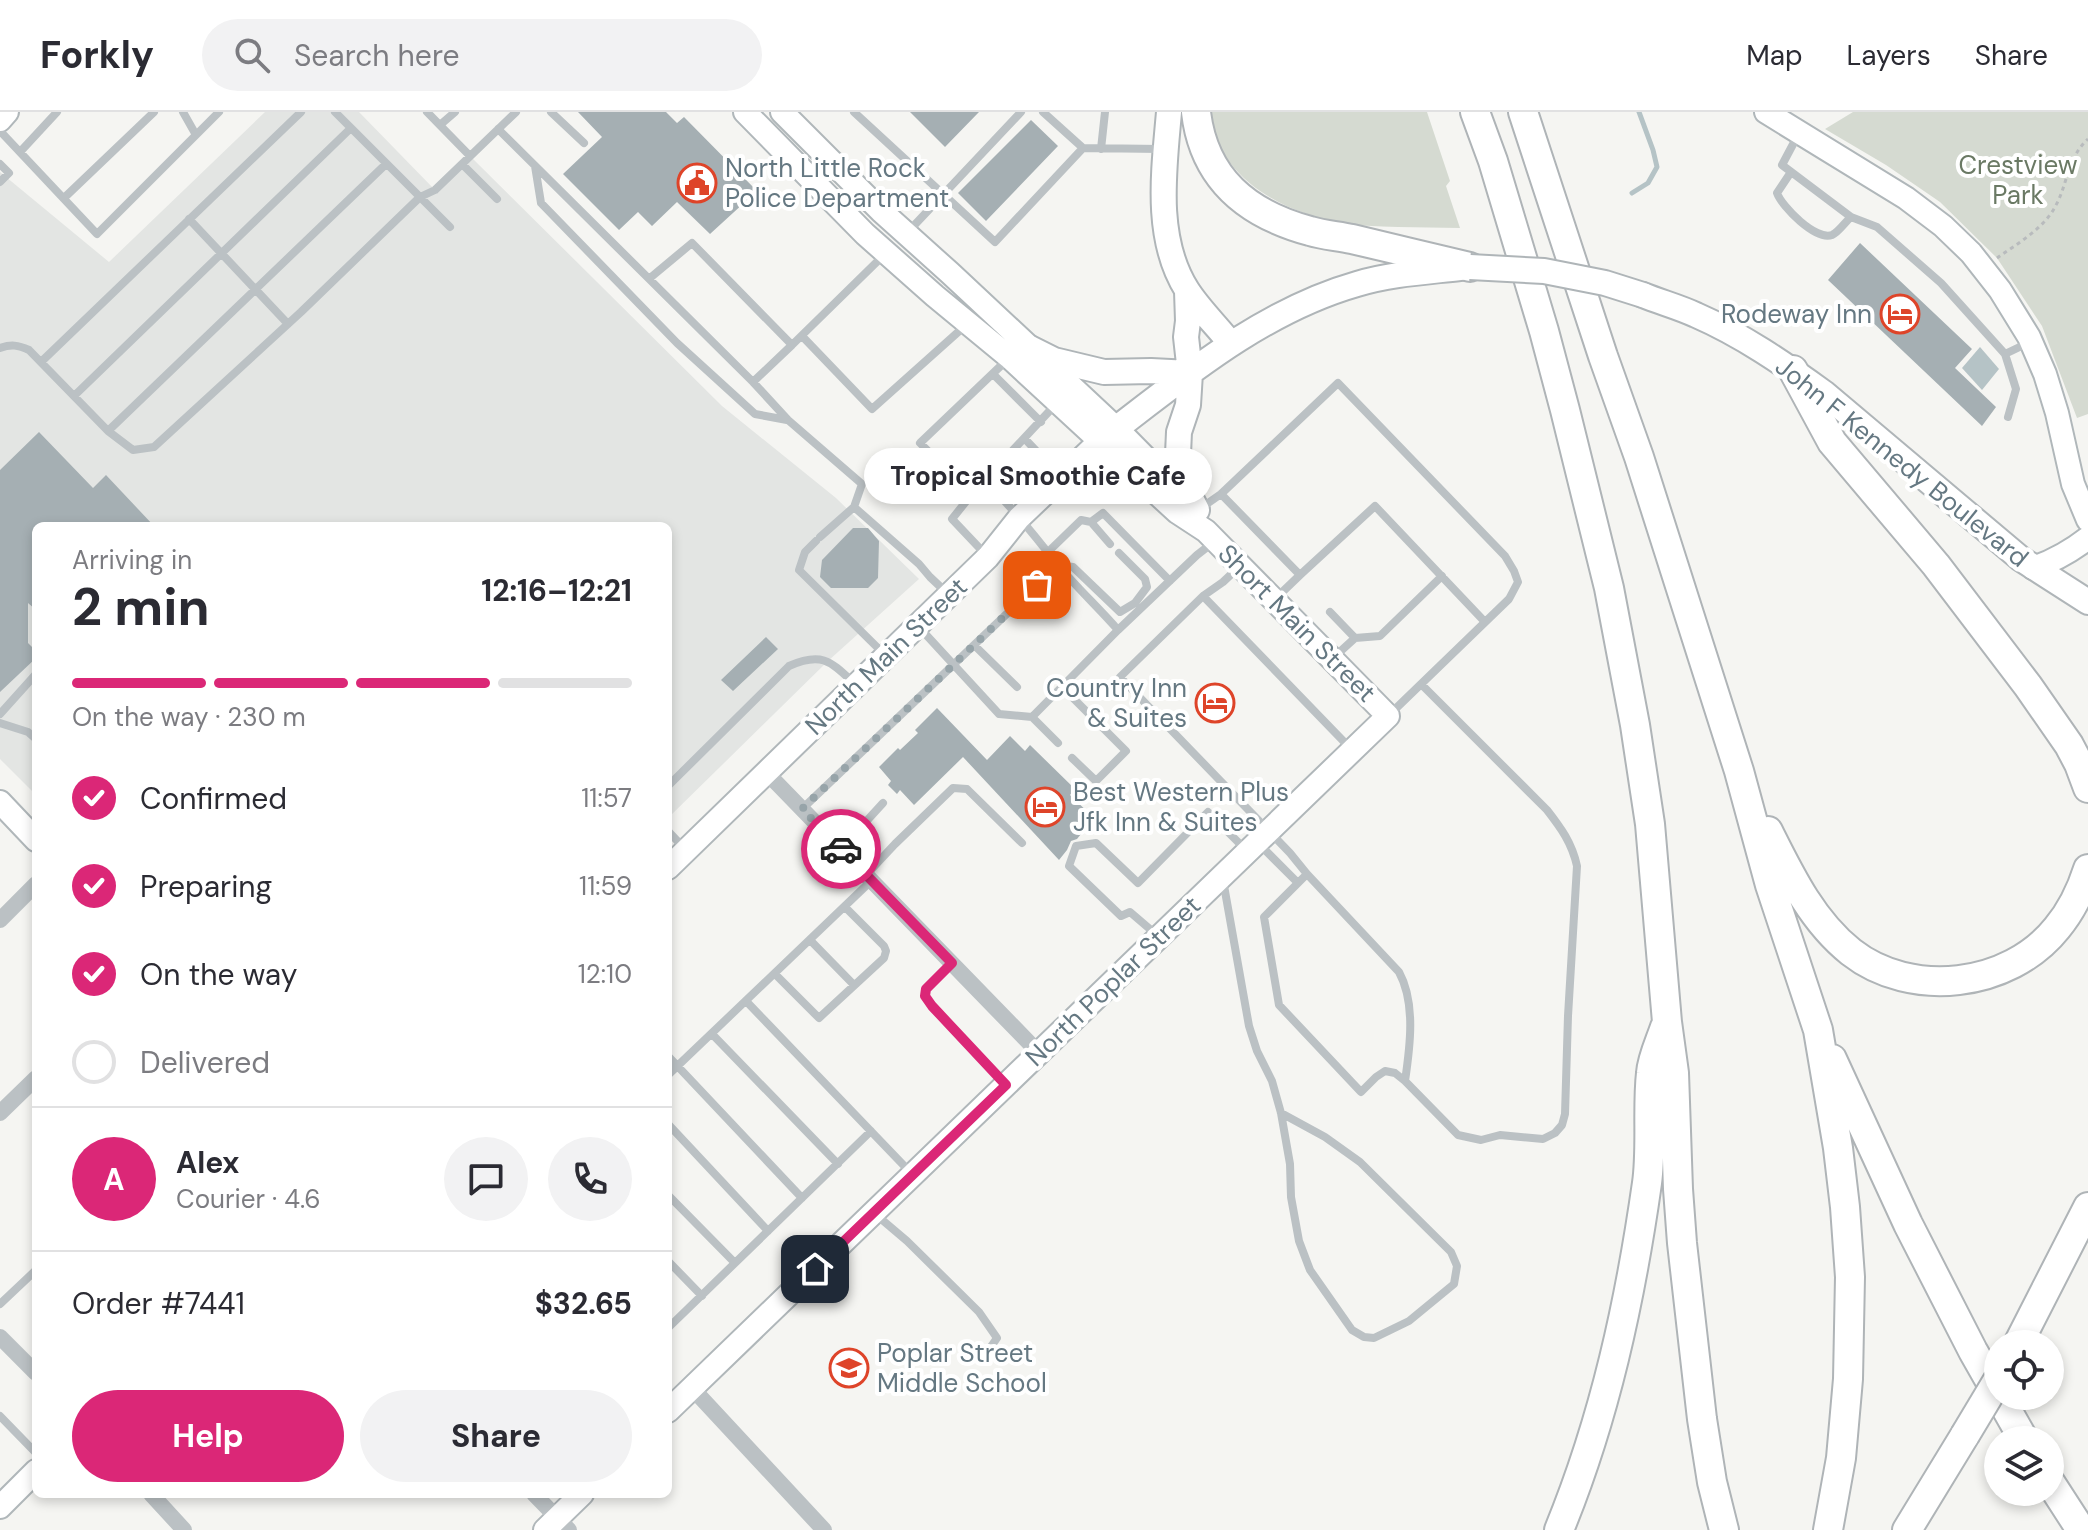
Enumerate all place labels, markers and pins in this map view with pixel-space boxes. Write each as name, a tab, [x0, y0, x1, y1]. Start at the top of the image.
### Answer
place label: North Little Rock Police Department	[725, 151, 949, 215]
public building icon: North Little Rock Police Department	[676, 162, 718, 204]
hotel icon: Rodeway Inn	[1879, 293, 1921, 335]
place label: Rodeway Inn	[1721, 297, 1872, 331]
callout: Tropical Smoothie Cafe	[863, 449, 1211, 505]
pin	[1003, 551, 1071, 619]
place label: Country Inn & Suites	[1046, 671, 1187, 735]
hotel icon: Country Inn & Suites	[1194, 682, 1236, 724]
place label: Best Western Plus Jfk Inn & Suites	[1073, 775, 1289, 839]
hotel icon: Best Western Plus Jfk Inn & Suites	[1024, 786, 1066, 828]
pin	[781, 1235, 849, 1303]
place label: Poplar Street Middle School	[877, 1336, 1047, 1400]
school or university icon: Poplar Street Middle School	[828, 1347, 870, 1389]

